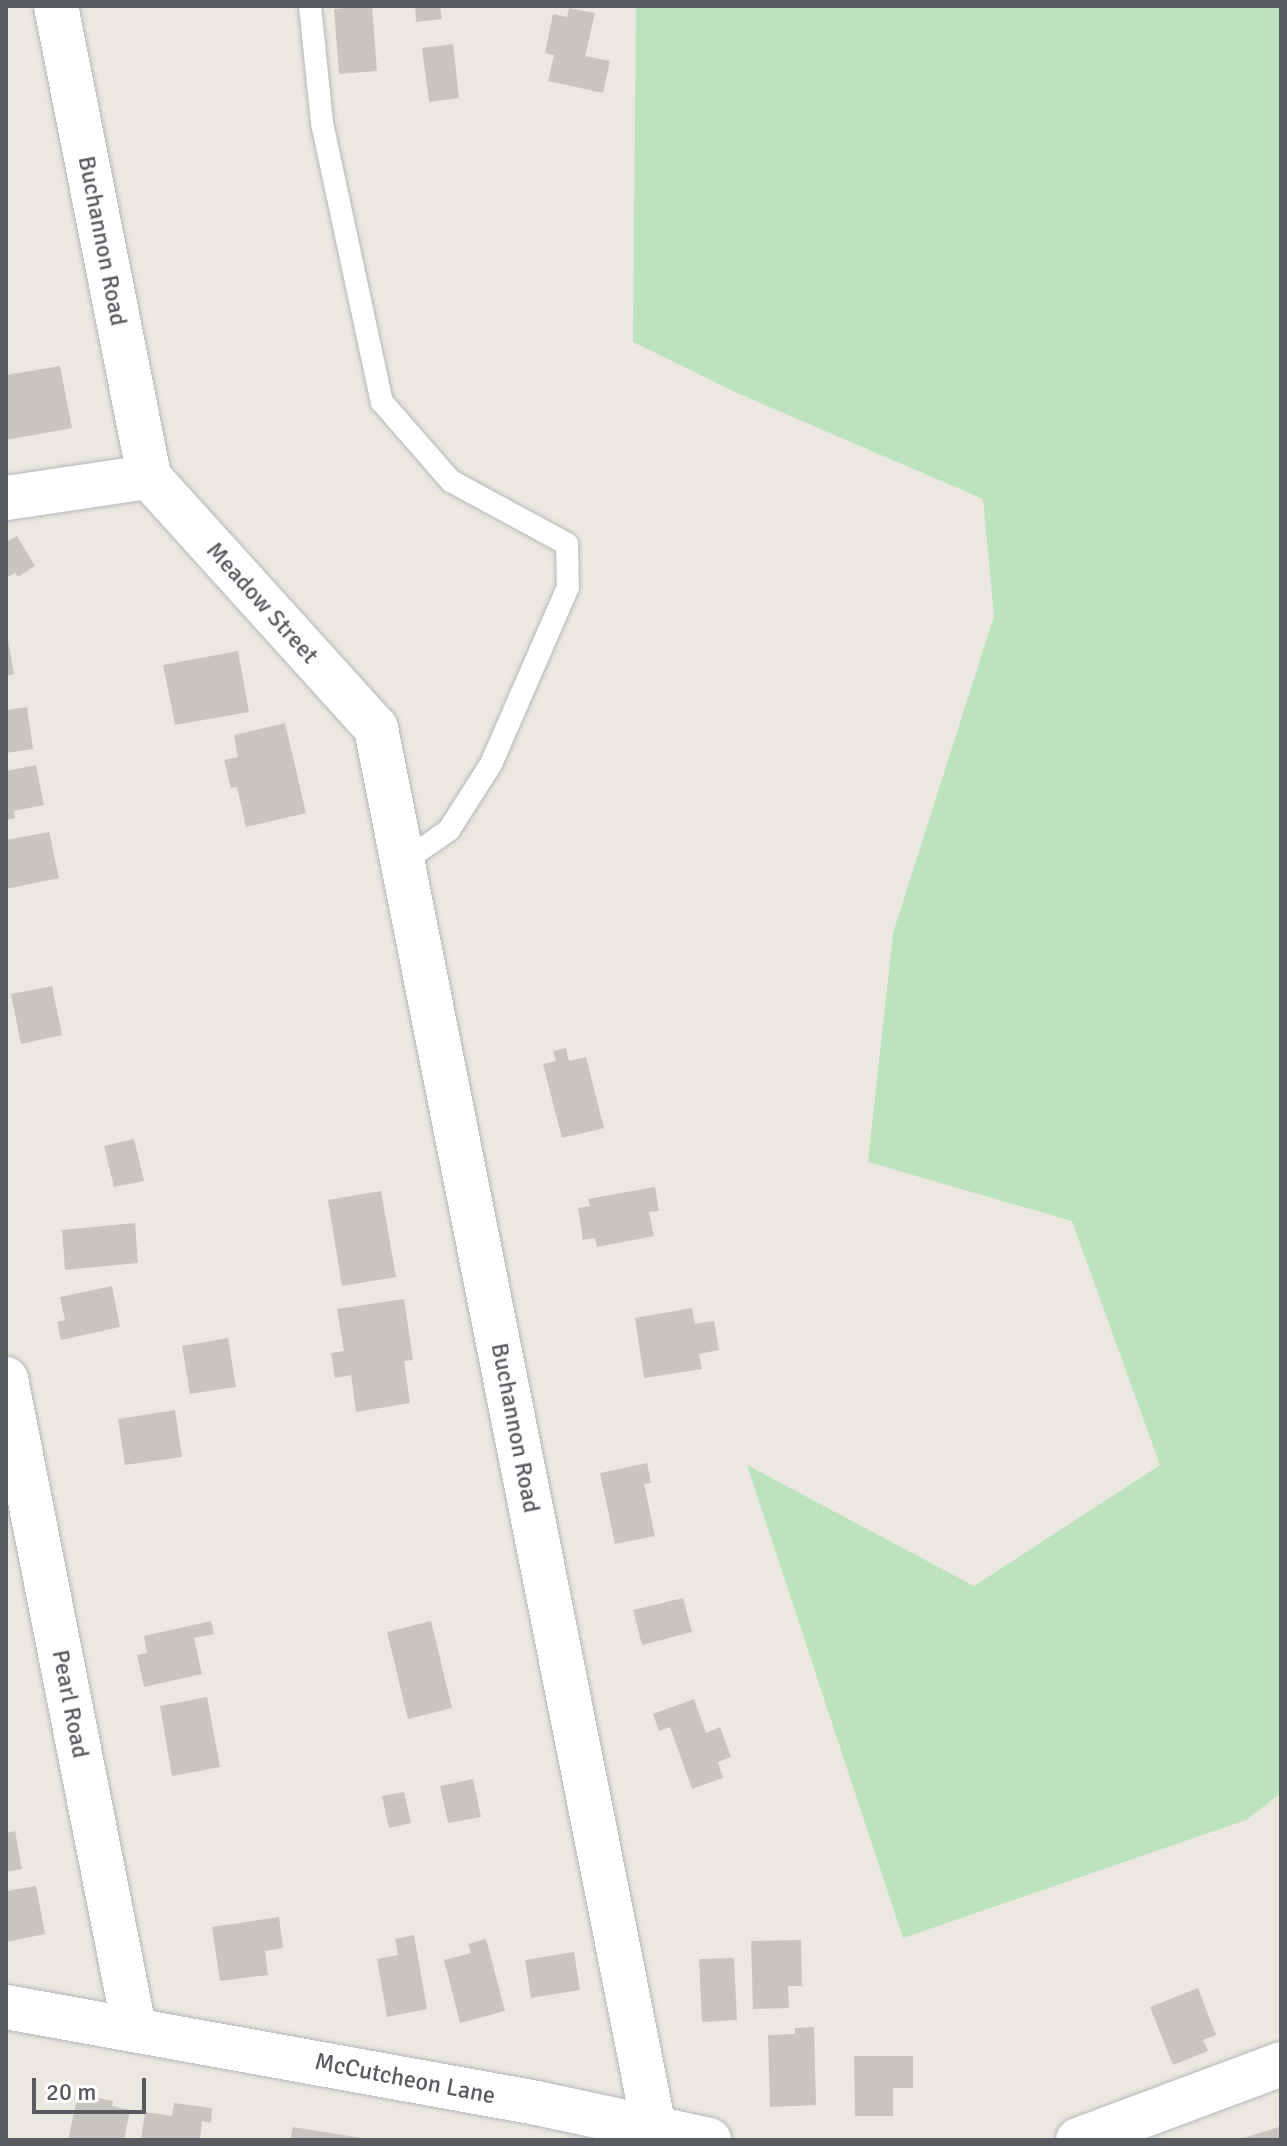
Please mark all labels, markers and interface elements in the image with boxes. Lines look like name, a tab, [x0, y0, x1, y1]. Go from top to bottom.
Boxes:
street label: Buchannon Road	[71, 154, 133, 328]
street label: Meadow Street	[200, 536, 324, 670]
street label: Buchannon Road	[484, 1341, 546, 1515]
street label: Pearl Road	[45, 1647, 95, 1761]
street label: McCutcheon Lane	[312, 2047, 498, 2111]
scale bar	[36, 2062, 150, 2112]
text: 20 m	[46, 2077, 96, 2107]

